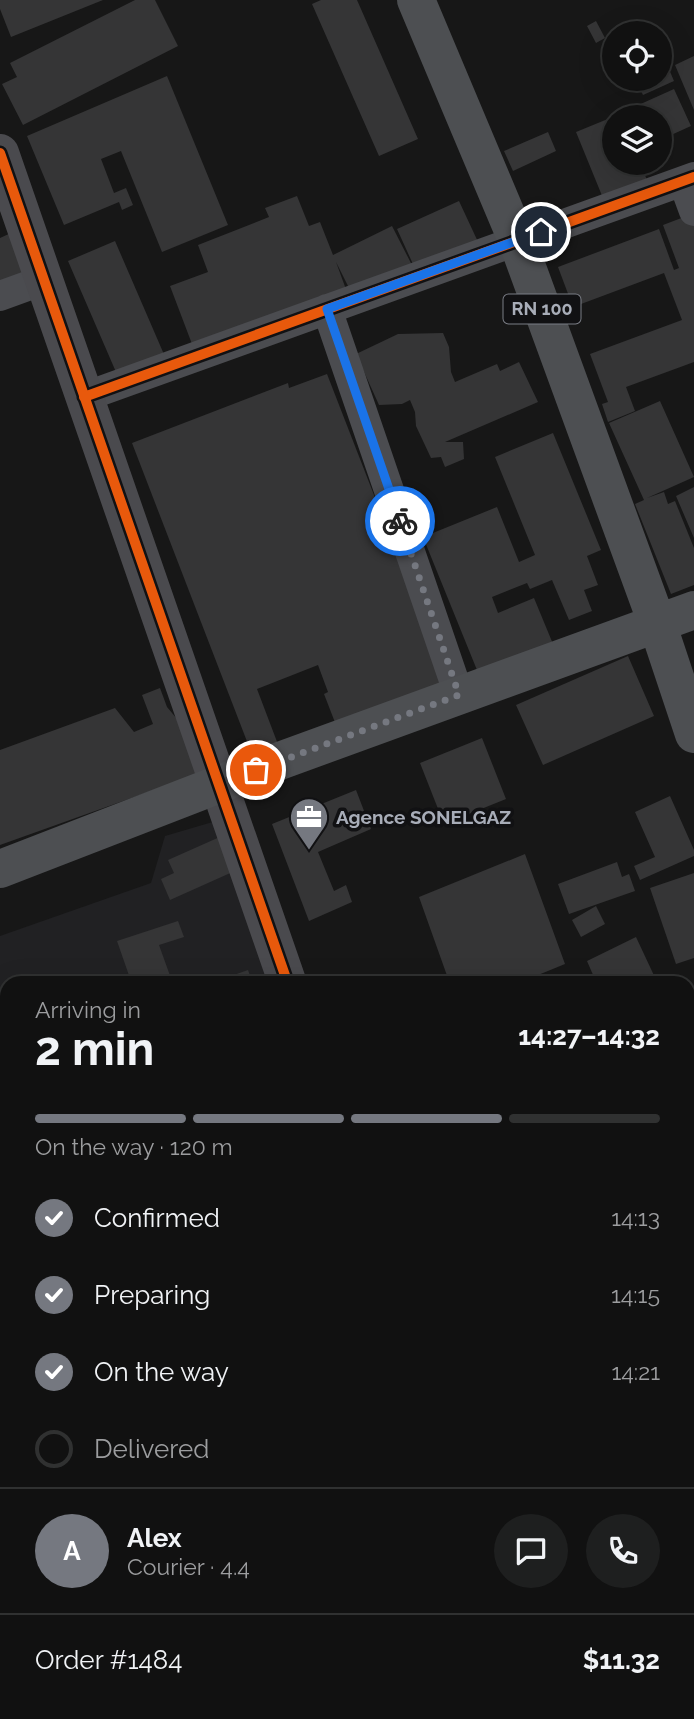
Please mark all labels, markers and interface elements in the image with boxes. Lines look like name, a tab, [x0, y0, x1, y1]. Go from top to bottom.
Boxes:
map controls	[602, 21, 672, 175]
button: locate	[602, 21, 672, 91]
button: layers	[602, 105, 672, 175]
pin	[511, 202, 571, 262]
icon: home	[522, 213, 560, 251]
road number: RN 100	[504, 295, 580, 324]
courier	[365, 486, 435, 556]
icon: bike	[381, 502, 419, 540]
pin	[226, 740, 286, 800]
icon: bag	[237, 751, 275, 789]
office icon: Agence SONELGAZ	[288, 796, 330, 851]
place label: Agence SONELGAZ	[336, 806, 511, 828]
text: Arriving in	[35, 996, 141, 1023]
text: 14:27–14:32	[518, 1021, 660, 1051]
text: 2 min	[35, 1022, 154, 1076]
text: On the way · 120 m	[35, 1133, 233, 1160]
icon: check	[35, 1199, 73, 1237]
text: Confirmed	[94, 1203, 220, 1233]
text: 14:13	[611, 1204, 660, 1231]
icon: check	[35, 1276, 73, 1314]
text: Preparing	[94, 1280, 210, 1310]
text: 14:15	[611, 1281, 660, 1308]
icon: check	[35, 1353, 73, 1391]
text: On the way	[94, 1357, 229, 1387]
text: 14:21	[611, 1358, 660, 1385]
text: Delivered	[94, 1434, 209, 1464]
button: chat	[494, 1514, 568, 1588]
button: phone	[586, 1514, 660, 1588]
text: Alex	[127, 1523, 182, 1553]
text: A	[63, 1536, 81, 1566]
text: Courier · 4.4	[127, 1553, 250, 1580]
text: Order #1484	[35, 1645, 182, 1675]
text: $11.32	[583, 1645, 660, 1675]

